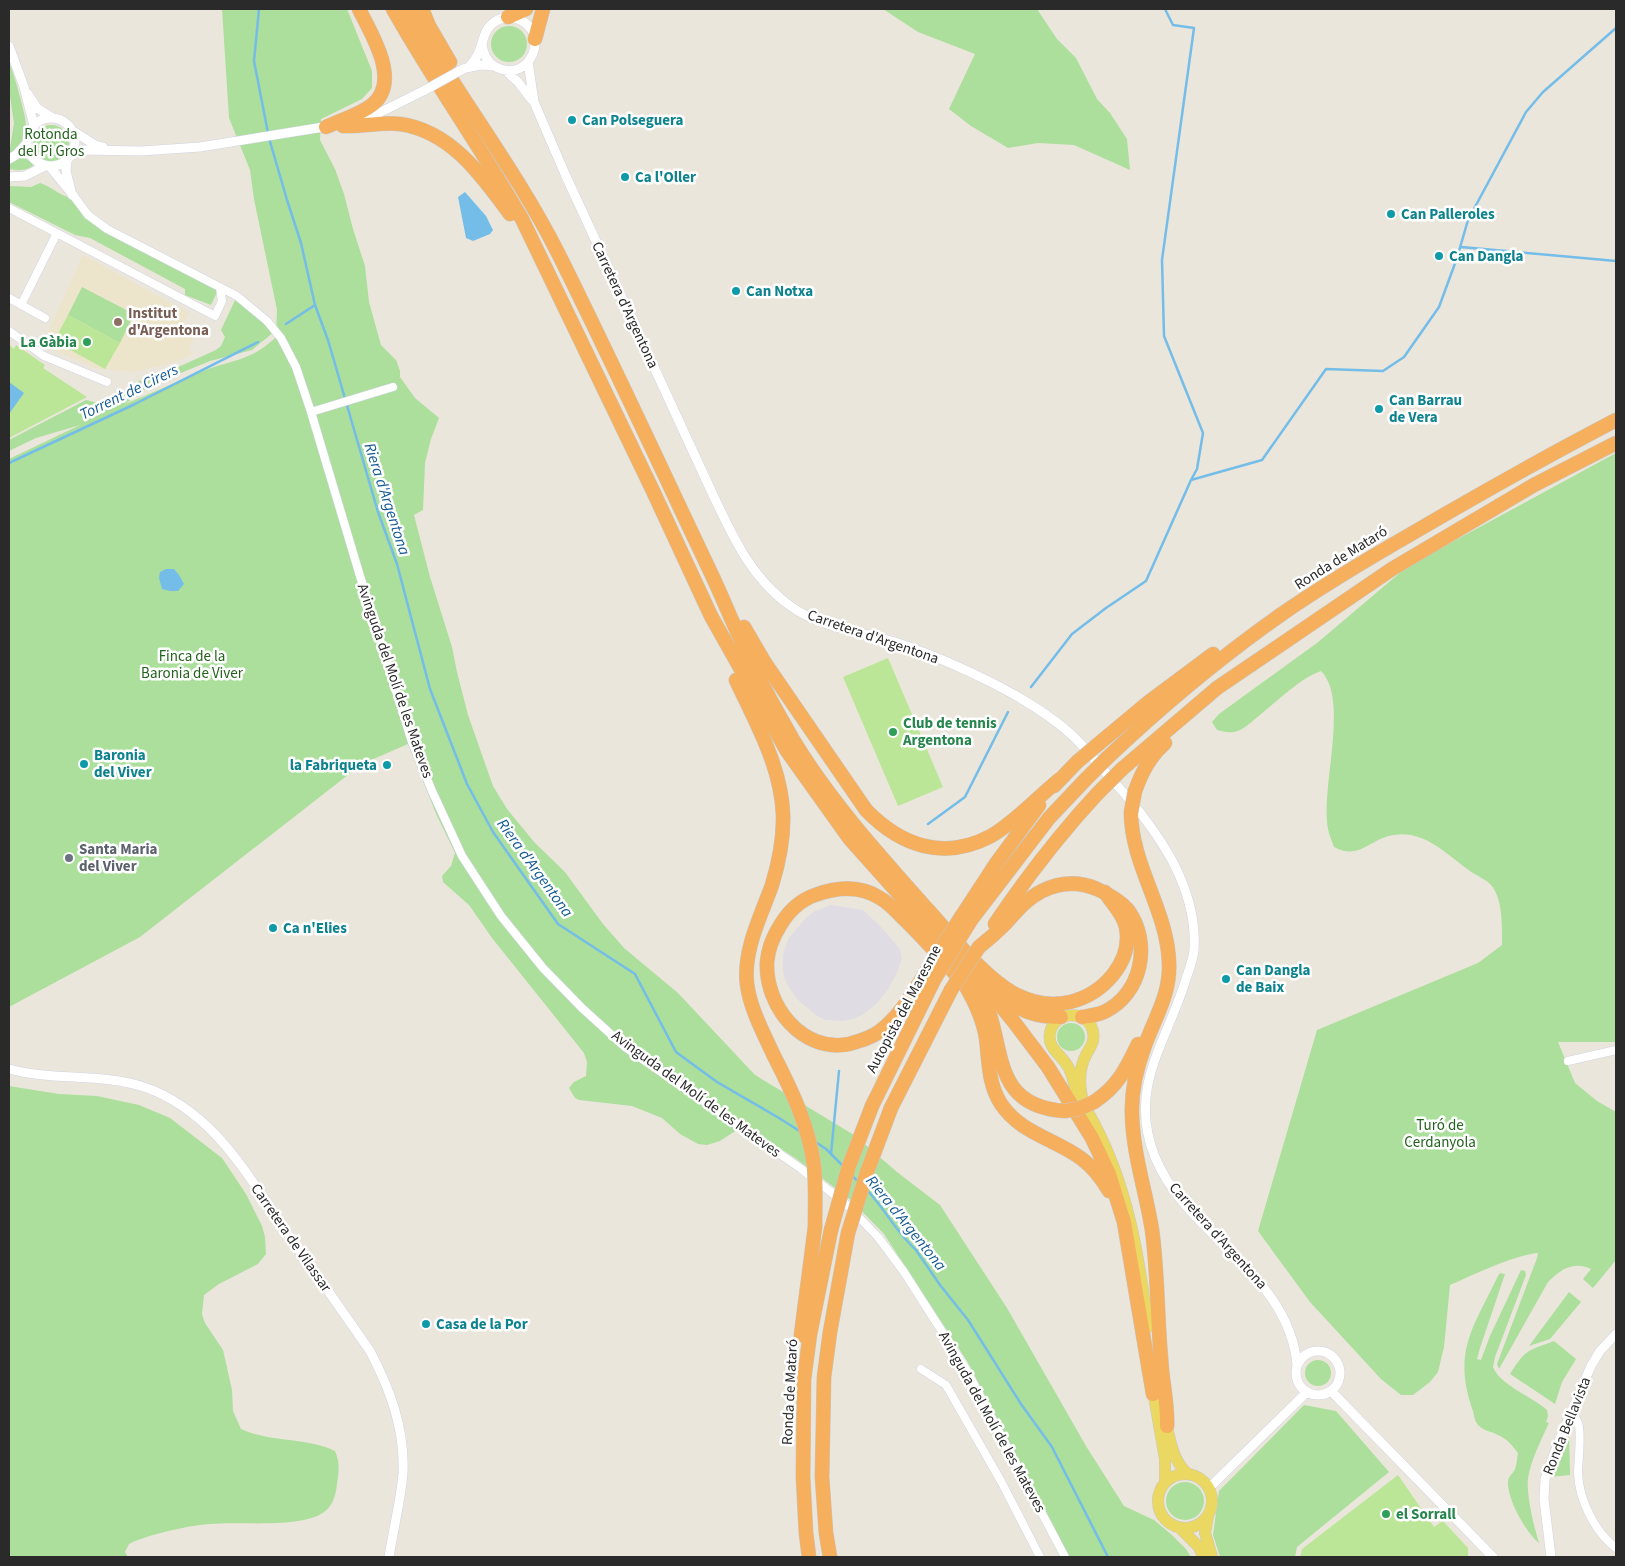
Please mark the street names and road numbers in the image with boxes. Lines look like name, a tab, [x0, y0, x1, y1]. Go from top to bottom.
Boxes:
street label: Carretera d'Argentona	[586, 238, 664, 372]
street label: Ronda de Mataró	[1290, 521, 1392, 595]
street label: Avinguda del Molí de les Mateves	[352, 581, 438, 781]
street label: Carretera d'Argentona	[805, 605, 941, 669]
street label: Autopista del Maresme	[861, 941, 947, 1077]
street label: Avinguda del Molí de les Mateves	[607, 1025, 785, 1163]
street label: Carretera d'Argentona	[1164, 1178, 1272, 1294]
street label: Carretera de Vilassar	[246, 1179, 337, 1297]
street label: Avinguda del Molí de les Mateves	[933, 1328, 1051, 1516]
street label: Ronda de Mataró	[777, 1338, 803, 1446]
street label: Ronda Bellavista	[1538, 1374, 1596, 1478]

